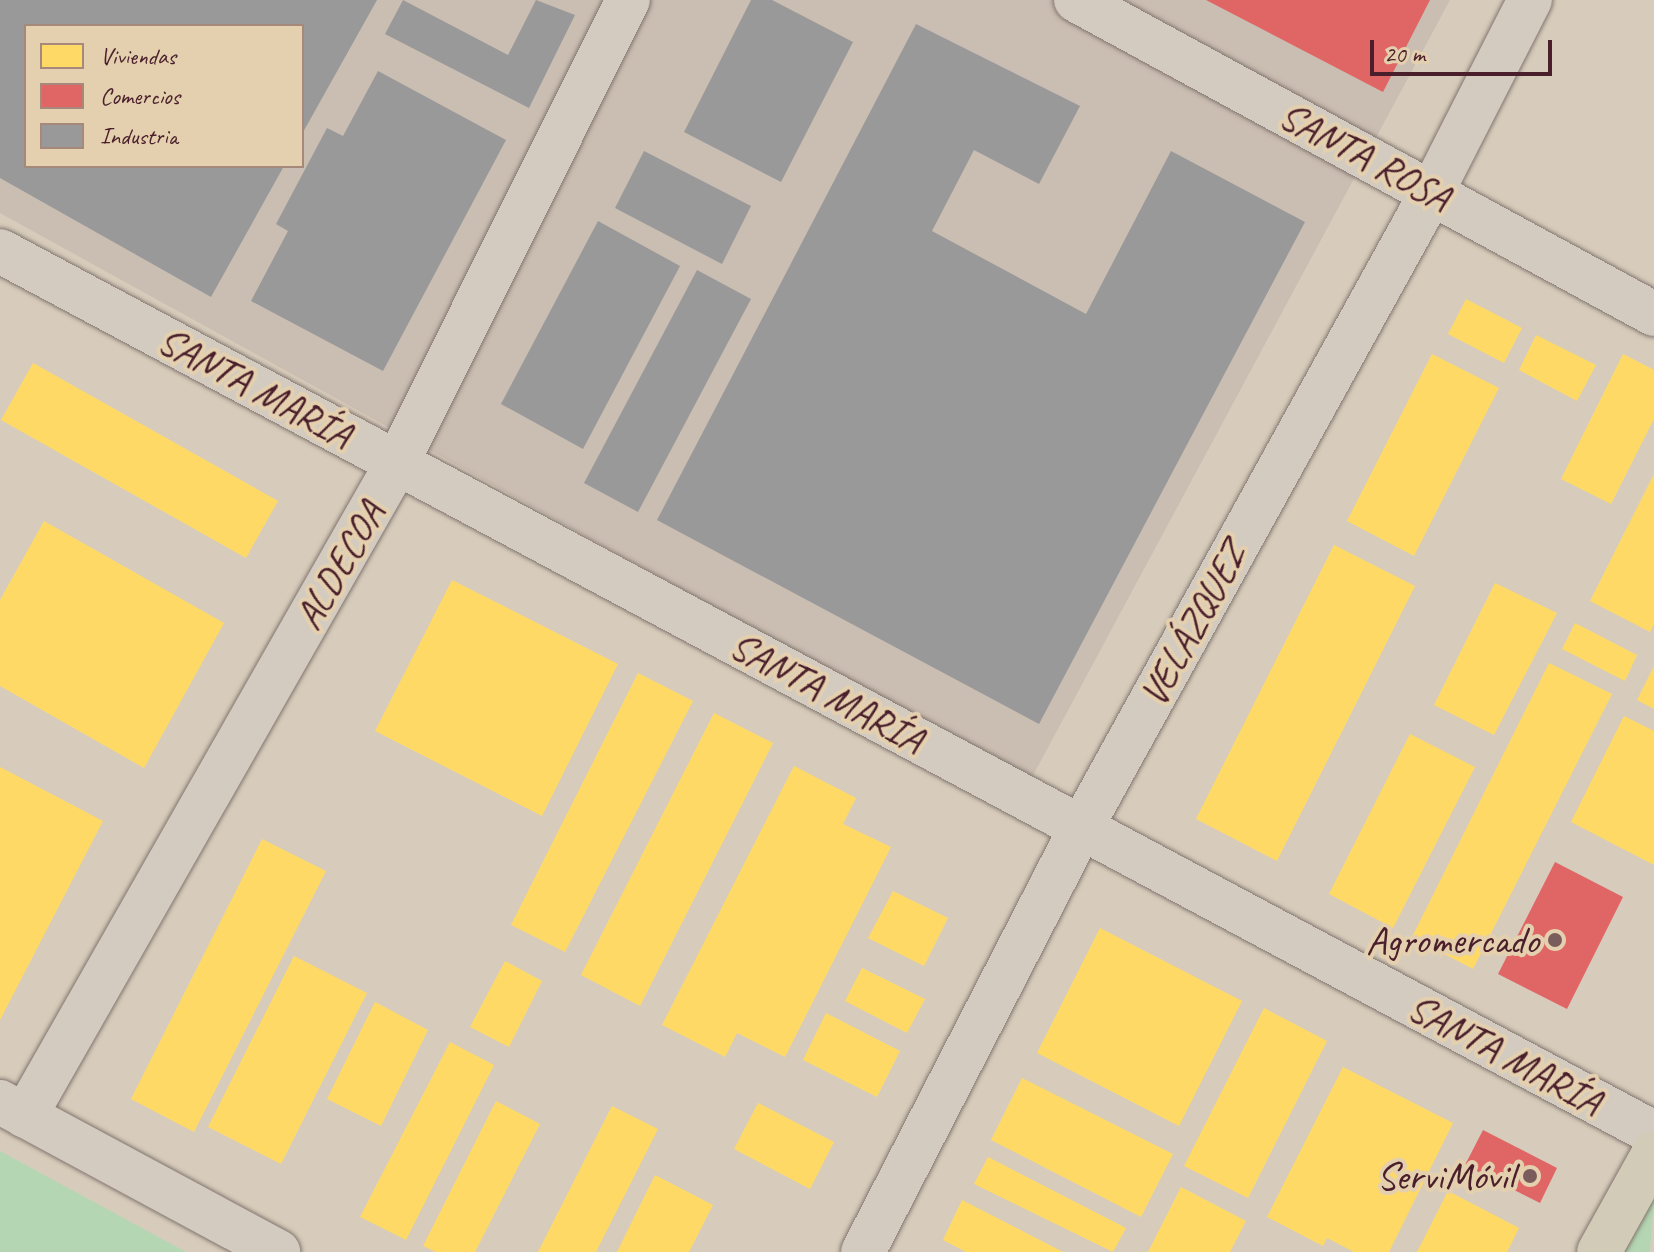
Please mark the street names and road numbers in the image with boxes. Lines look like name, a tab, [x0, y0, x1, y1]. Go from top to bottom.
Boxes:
street label: SANTA ROSA	[1271, 91, 1459, 221]
street label: SANTA MARÍA	[150, 316, 360, 458]
street label: ALDECOA	[283, 493, 395, 637]
street label: VELÁZQUEZ	[1128, 534, 1258, 714]
street label: SANTA MARÍA	[722, 621, 932, 763]
street label: SANTA MARÍA	[1400, 983, 1610, 1125]

